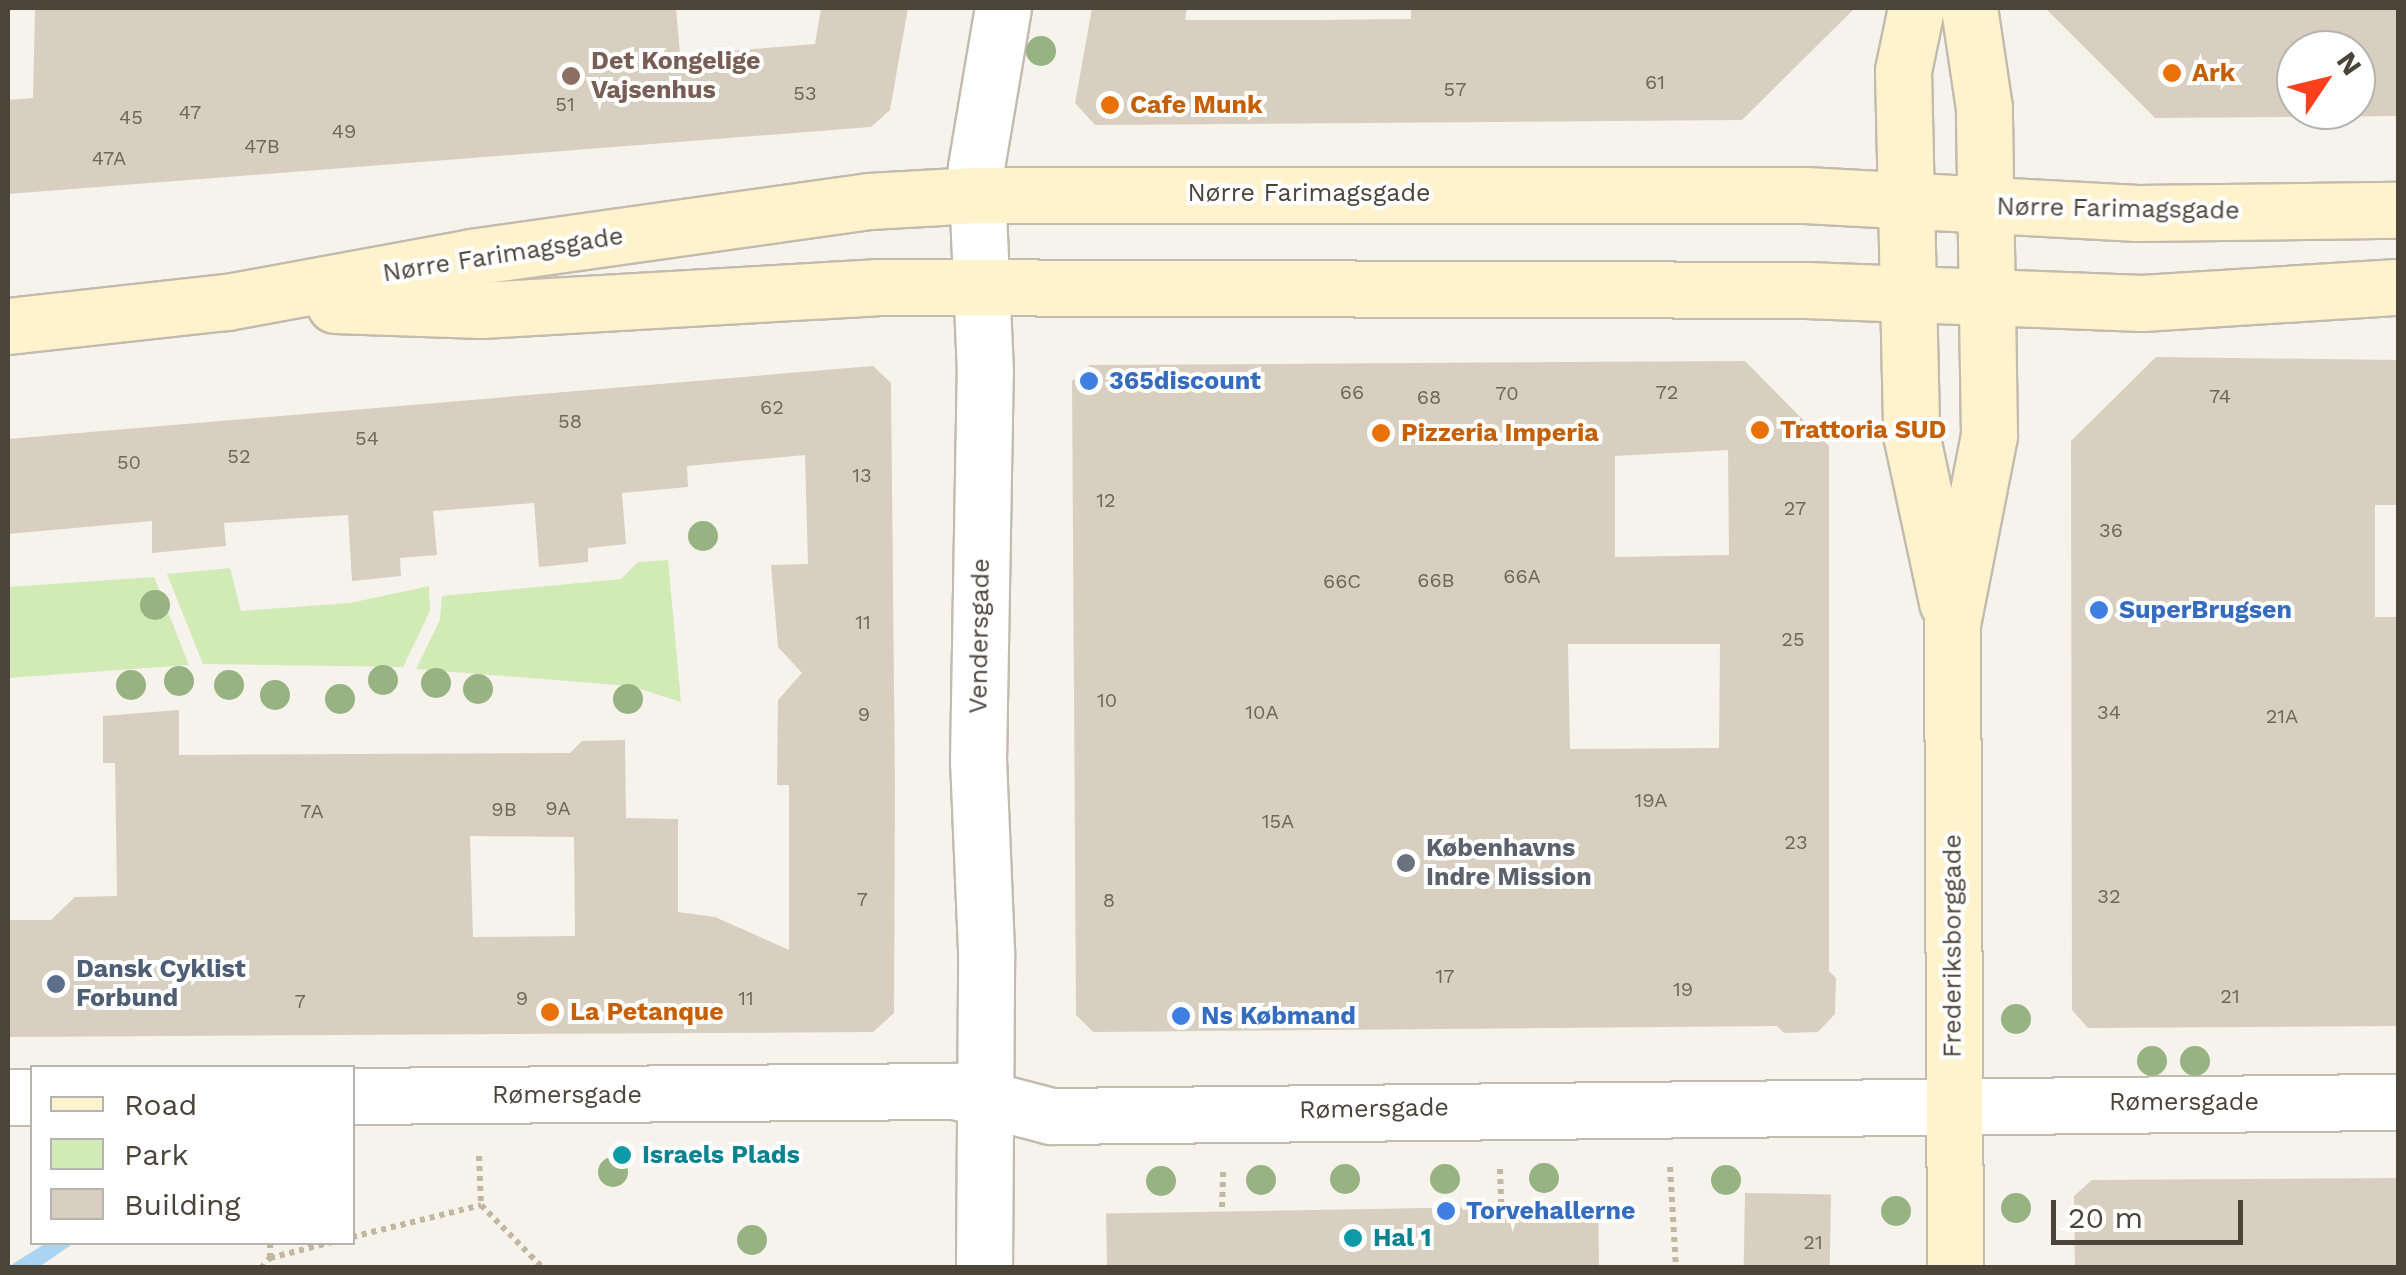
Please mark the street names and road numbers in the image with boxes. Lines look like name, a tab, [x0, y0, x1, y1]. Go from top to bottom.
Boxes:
street label: Nørre Farimagsgade	[1187, 178, 1431, 208]
street label: Nørre Farimagsgade	[1996, 192, 2240, 226]
street label: Nørre Farimagsgade	[381, 221, 625, 289]
street label: Vendersgade	[964, 558, 996, 714]
street label: Frederiksborggade	[1938, 834, 1968, 1058]
street label: Rømersgade	[492, 1080, 642, 1110]
street label: Rømersgade	[2109, 1087, 2259, 1117]
street label: Rømersgade	[1299, 1093, 1449, 1125]

